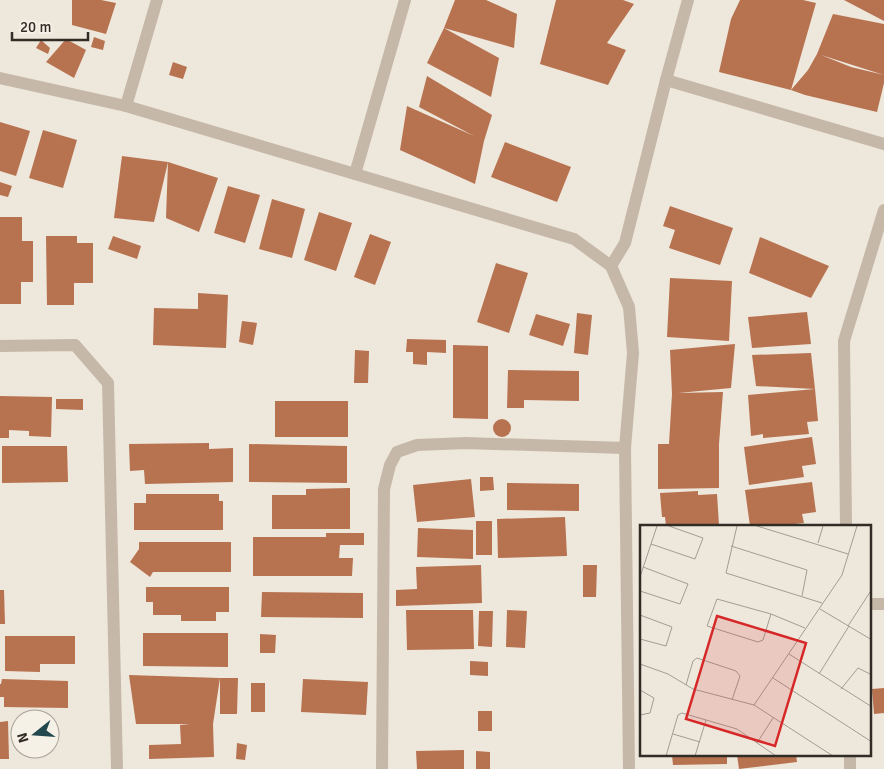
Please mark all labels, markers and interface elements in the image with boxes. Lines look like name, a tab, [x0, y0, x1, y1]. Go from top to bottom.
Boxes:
scale bar	[12, 10, 89, 42]
text: 20 m	[20, 18, 51, 36]
inset map	[640, 525, 872, 756]
north arrow	[10, 709, 60, 759]
text: N	[13, 731, 33, 745]

